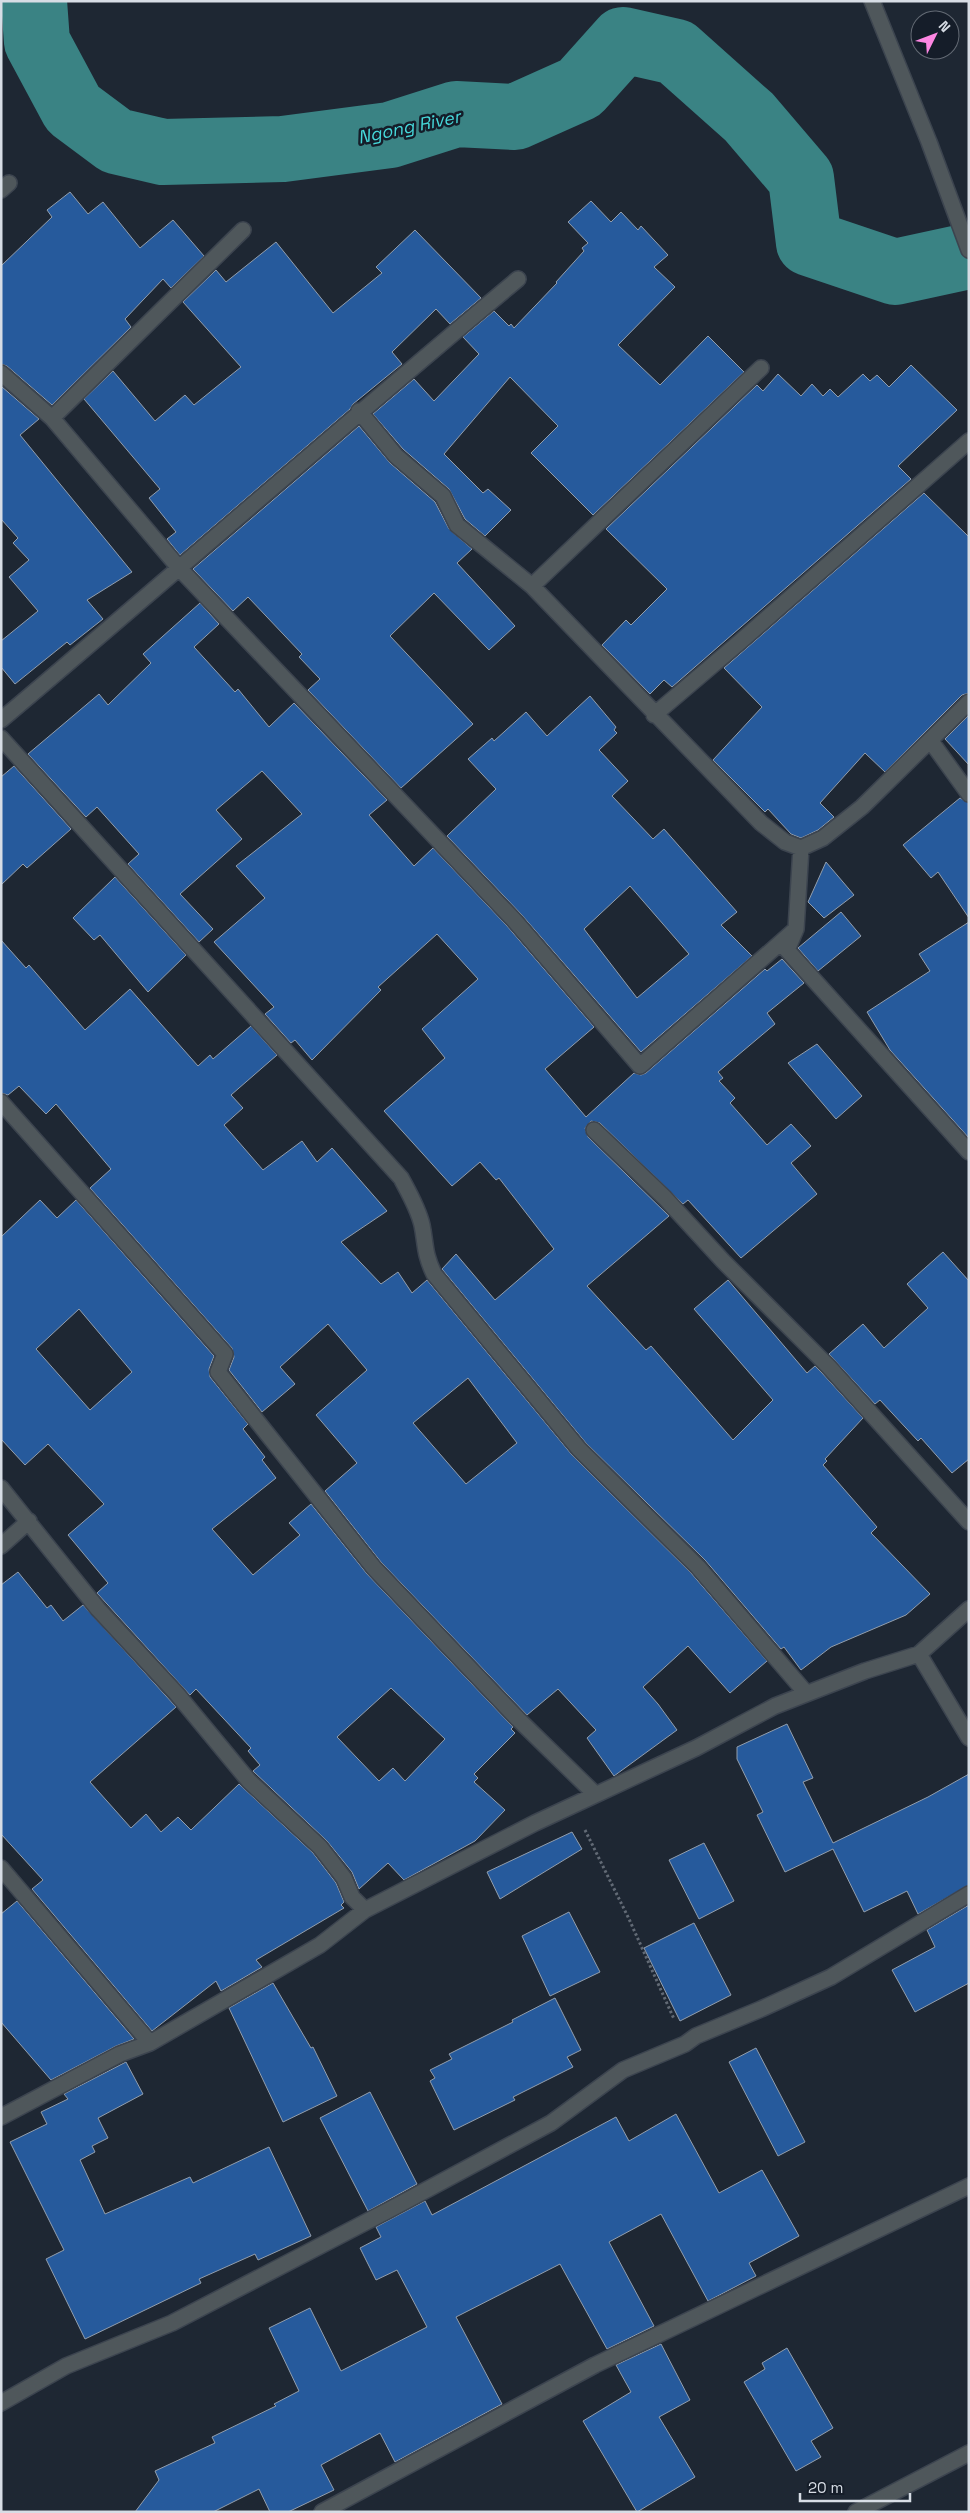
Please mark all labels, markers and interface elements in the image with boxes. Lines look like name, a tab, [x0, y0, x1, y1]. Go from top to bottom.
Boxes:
north arrow	[910, 10, 960, 60]
text: N	[935, 17, 954, 36]
water label: Ngong River	[355, 104, 465, 149]
scale bar	[800, 2470, 910, 2502]
text: 20 m	[808, 2478, 843, 2497]

